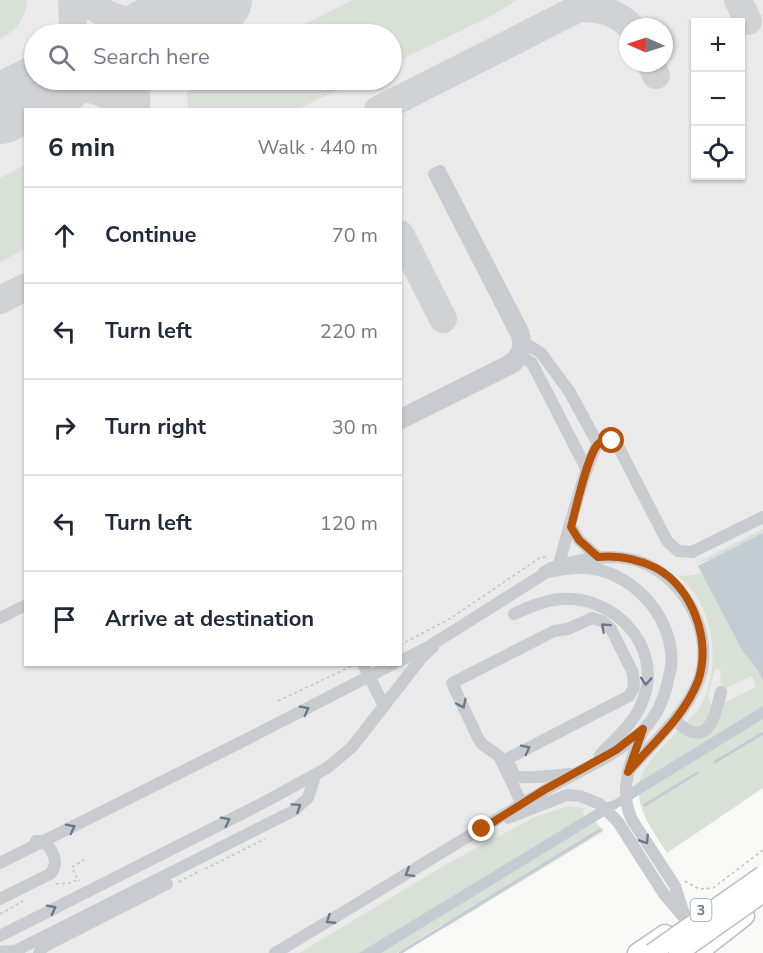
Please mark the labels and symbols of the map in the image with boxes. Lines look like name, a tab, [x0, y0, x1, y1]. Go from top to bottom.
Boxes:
north arrow	[619, 18, 673, 72]
route start	[598, 427, 624, 453]
one-way arrow	[601, 623, 612, 634]
one-way arrow	[640, 676, 653, 685]
one-way arrow	[455, 698, 467, 709]
one-way arrow	[298, 705, 309, 717]
one-way arrow	[520, 745, 530, 756]
one-way arrow	[290, 803, 301, 814]
route end	[468, 815, 494, 841]
one-way arrow	[220, 817, 231, 829]
one-way arrow	[65, 823, 76, 835]
one-way arrow	[638, 833, 649, 844]
one-way arrow	[405, 865, 415, 877]
road number: 3	[690, 899, 712, 921]
one-way arrow	[46, 905, 57, 917]
one-way arrow	[326, 913, 337, 924]

